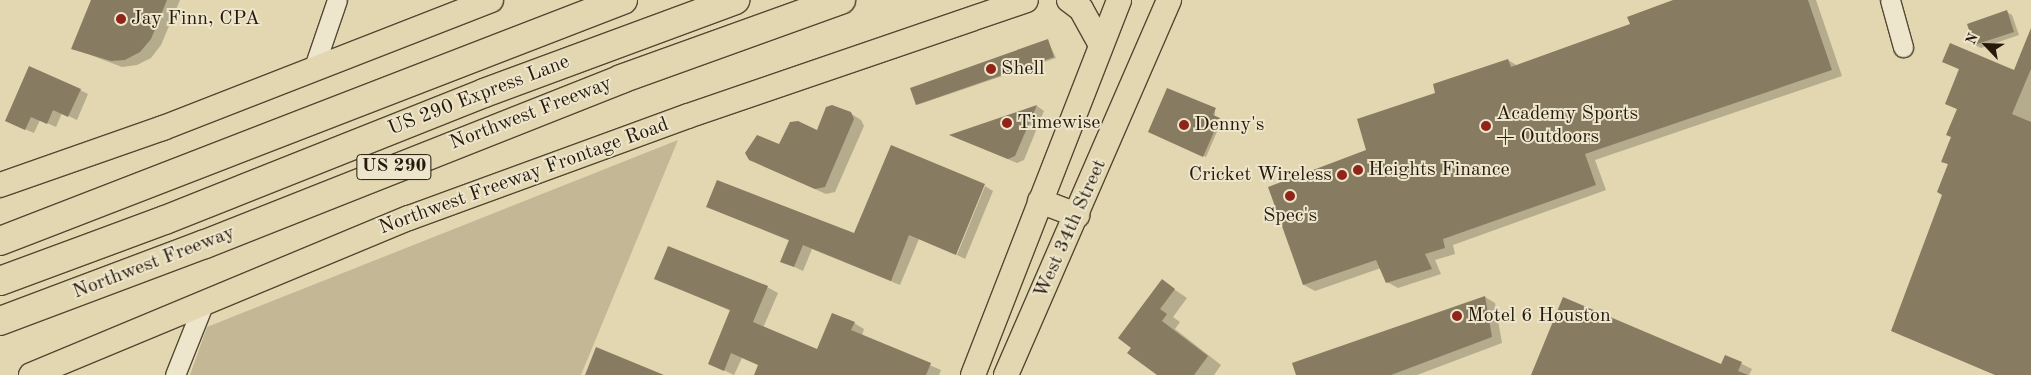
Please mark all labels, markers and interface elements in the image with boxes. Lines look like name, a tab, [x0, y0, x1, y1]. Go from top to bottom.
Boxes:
place label: Jay Finn, CPA	[131, 7, 260, 31]
marker: Jay Finn, CPA	[115, 13, 127, 25]
north arrow	[1961, 20, 2011, 70]
text: N	[1964, 31, 1981, 47]
street label: US 290 Express Lane	[385, 50, 573, 142]
place label: Shell	[1001, 57, 1044, 81]
marker: Shell	[985, 63, 997, 75]
street label: Northwest Freeway	[447, 72, 615, 156]
place label: Academy Sports + Outdoors	[1496, 102, 1638, 149]
place label: Timewise	[1017, 111, 1101, 135]
street label: Northwest Freeway Frontage Road	[376, 113, 672, 241]
place label: Denny's	[1194, 113, 1264, 137]
marker: Timewise	[1001, 117, 1013, 129]
marker: Denny's	[1178, 119, 1190, 131]
marker: Academy Sports + Outdoors	[1480, 120, 1492, 132]
road number: US 290	[355, 150, 433, 183]
street label: West 34th Street	[1030, 156, 1112, 302]
place label: Heights Finance	[1368, 158, 1510, 182]
place label: Cricket Wireless	[1189, 163, 1332, 187]
marker: Heights Finance	[1352, 164, 1364, 176]
marker: Cricket Wireless	[1336, 169, 1348, 181]
marker: Spec's	[1284, 190, 1296, 202]
place label: Spec's	[1263, 204, 1317, 228]
street label: Northwest Freeway	[70, 221, 238, 305]
place label: Motel 6 Houston	[1467, 304, 1611, 328]
marker: Motel 6 Houston	[1451, 310, 1463, 322]

